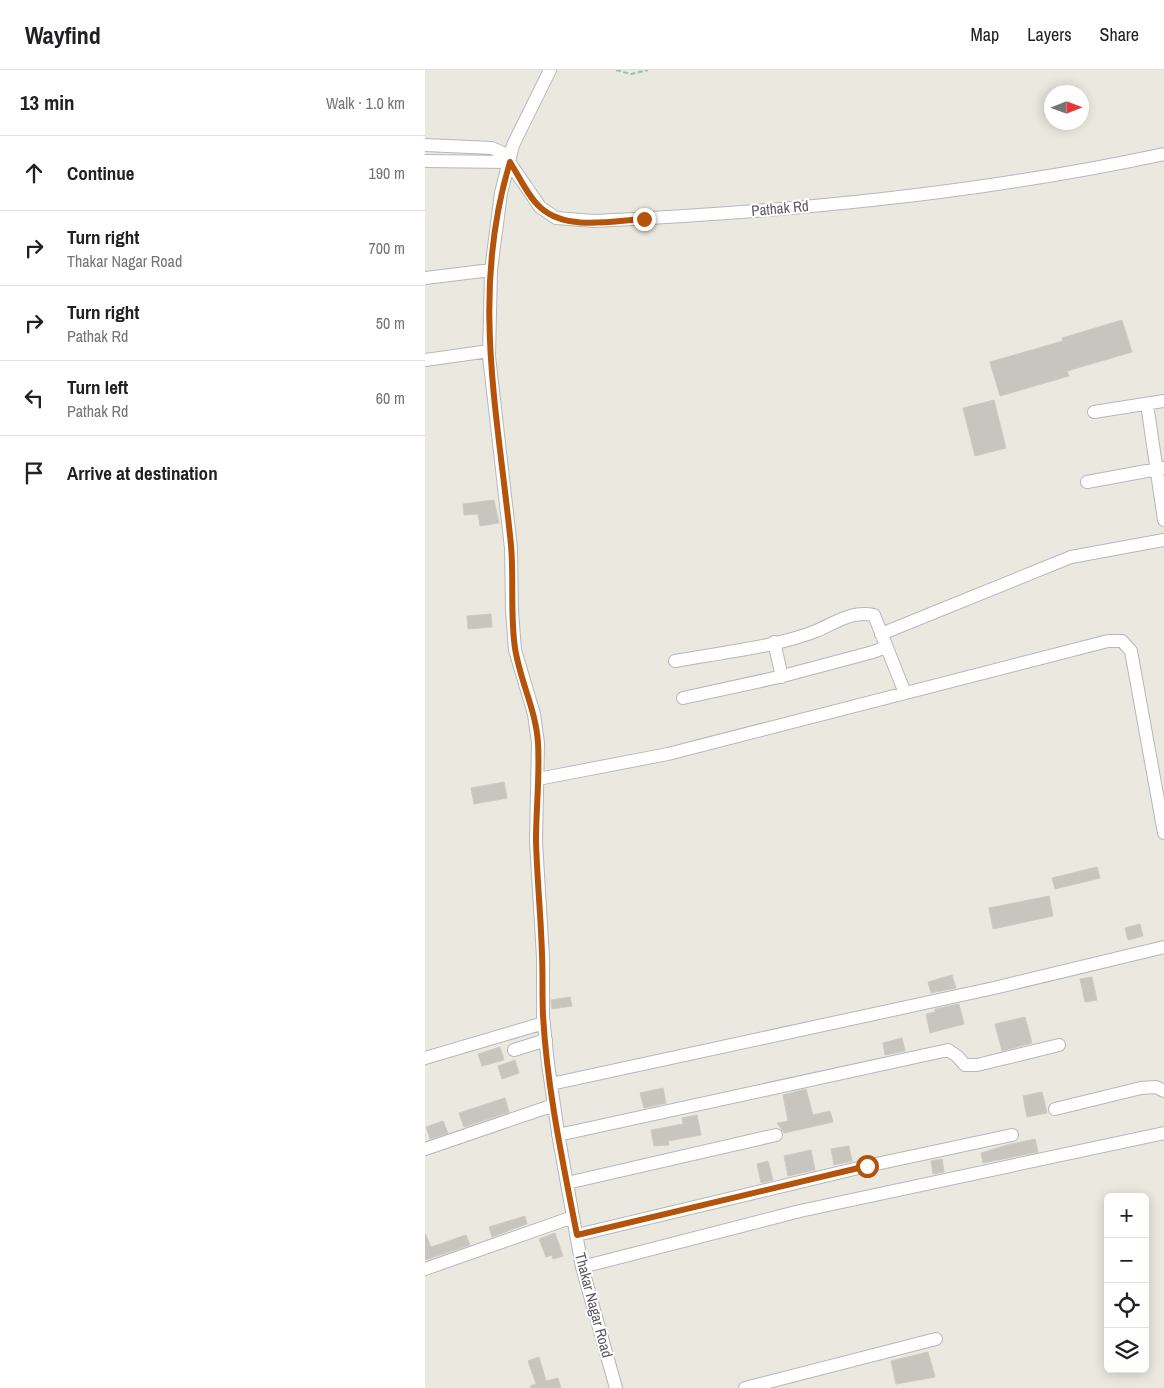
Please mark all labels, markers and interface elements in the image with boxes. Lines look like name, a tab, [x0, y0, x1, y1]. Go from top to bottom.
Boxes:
text: Wayfind	[25, 19, 101, 51]
text: Map	[971, 22, 999, 47]
text: Layers	[1027, 22, 1072, 47]
text: Share	[1100, 22, 1139, 47]
north arrow	[1044, 85, 1089, 130]
text: 13 min	[20, 88, 75, 117]
text: Walk · 1.0 km	[326, 92, 405, 114]
icon: ahead	[20, 159, 48, 187]
text: Continue	[67, 160, 135, 186]
text: 190 m	[369, 162, 405, 184]
street label: Pathak Rd	[750, 195, 810, 221]
route end	[633, 208, 656, 231]
text: Turn right	[67, 224, 139, 250]
icon: right	[20, 234, 48, 262]
text: 700 m	[369, 237, 405, 259]
text: Thakar Nagar Road	[67, 250, 182, 272]
text: Turn right	[67, 299, 139, 325]
icon: right	[20, 309, 48, 337]
text: 50 m	[376, 312, 405, 334]
text: Pathak Rd	[67, 325, 128, 347]
text: Turn left	[67, 374, 128, 400]
icon: left	[20, 384, 48, 412]
text: 60 m	[376, 387, 405, 409]
text: Pathak Rd	[67, 400, 128, 422]
icon: arrive	[20, 459, 48, 487]
text: Arrive at destination	[67, 460, 218, 486]
route start	[856, 1155, 879, 1178]
map controls	[1104, 1193, 1149, 1373]
button: +	[1104, 1193, 1149, 1238]
button: −	[1104, 1238, 1149, 1283]
street label: Thakar Nagar Road	[570, 1250, 618, 1360]
button: locate	[1104, 1283, 1149, 1328]
button: layers	[1104, 1328, 1149, 1373]

